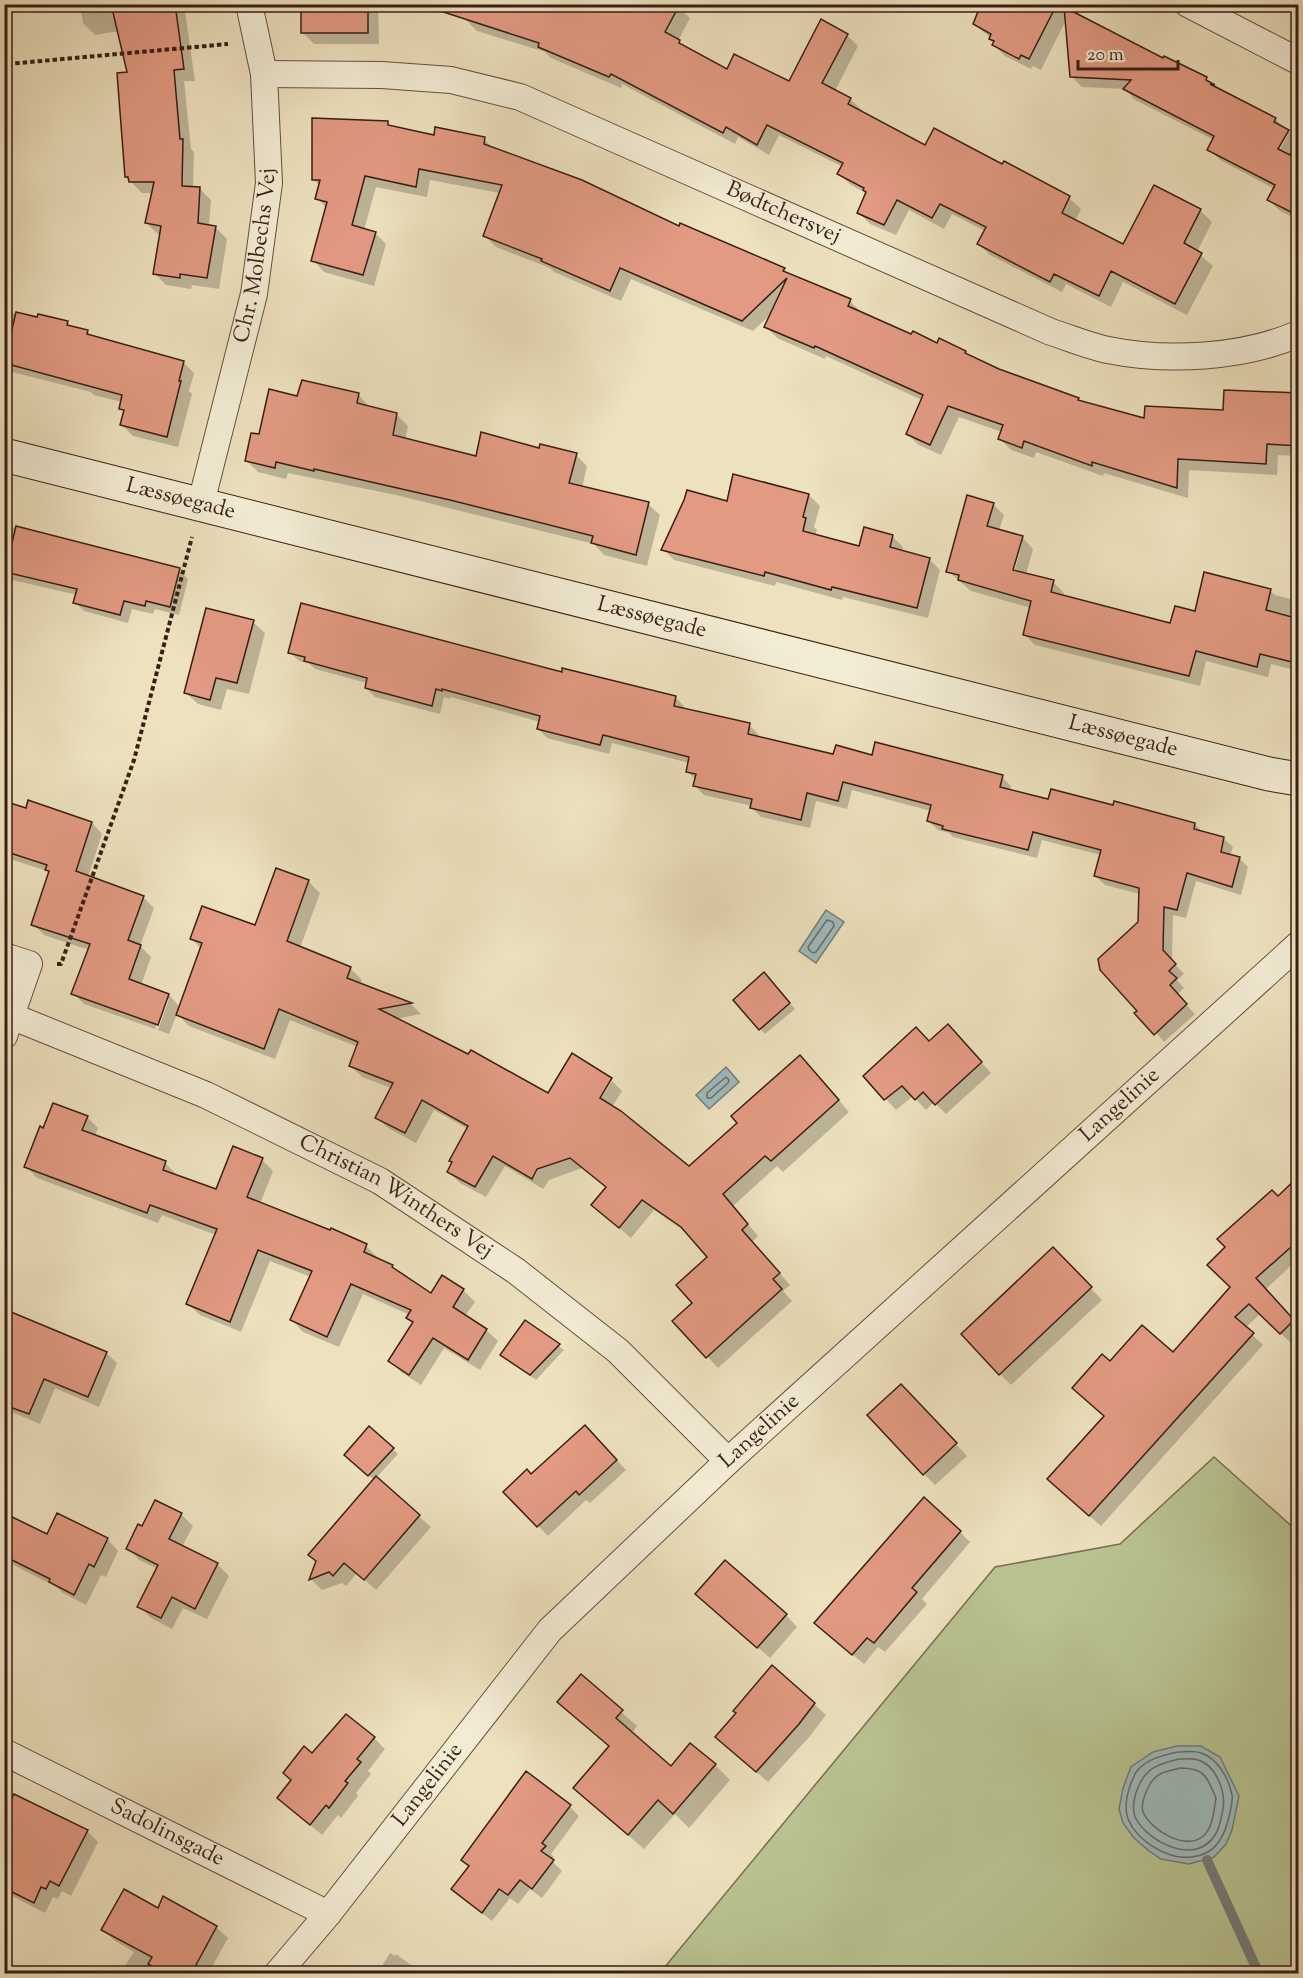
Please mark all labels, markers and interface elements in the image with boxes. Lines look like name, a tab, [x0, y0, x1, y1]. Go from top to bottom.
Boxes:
scale bar	[1078, 33, 1178, 71]
text: 20 m	[1087, 43, 1124, 69]
street label: Chr. Molbechs Vej	[226, 167, 285, 347]
street label: Bødtchersvej	[721, 174, 846, 253]
street label: Læssøegade	[122, 470, 239, 529]
street label: Læssøegade	[594, 589, 710, 648]
street label: Læssøegade	[1065, 708, 1181, 766]
street label: Langelinie	[1073, 1061, 1168, 1151]
street label: Christian Winthers Vej	[293, 1127, 499, 1267]
street label: Langelinie	[713, 1387, 808, 1477]
street label: Langelinie	[385, 1737, 472, 1834]
street label: Sadolinsgade	[104, 1791, 230, 1875]

